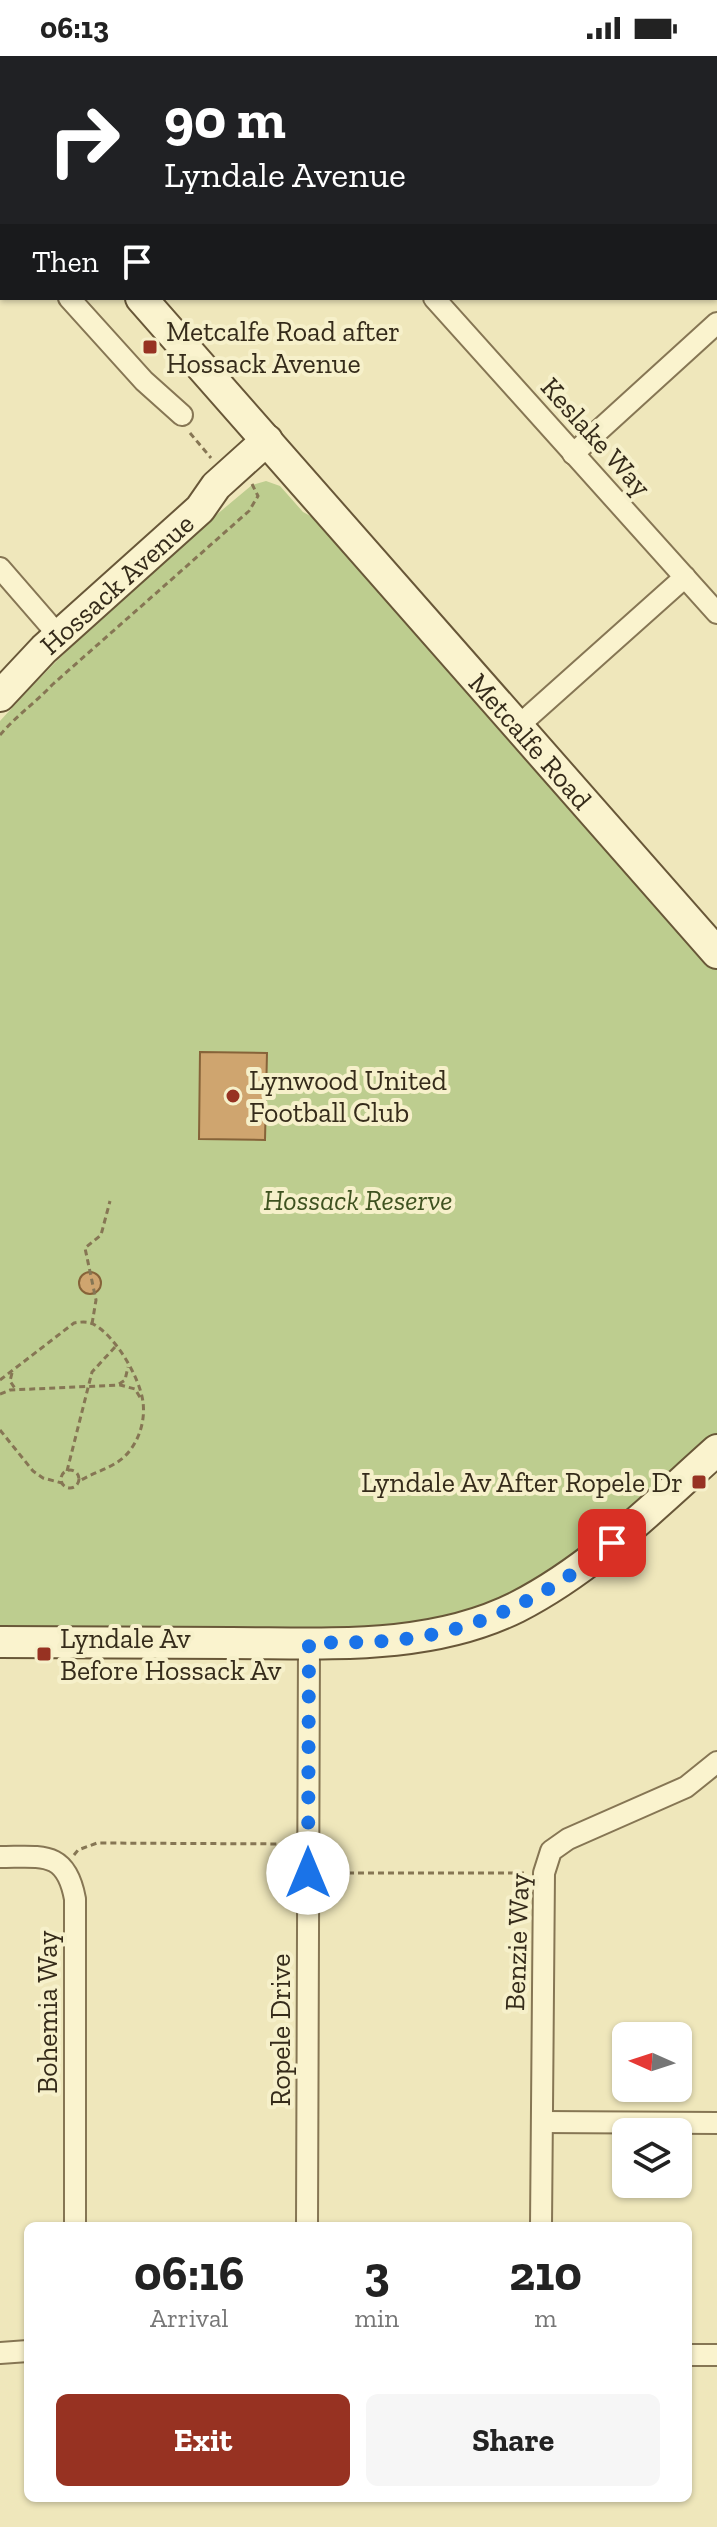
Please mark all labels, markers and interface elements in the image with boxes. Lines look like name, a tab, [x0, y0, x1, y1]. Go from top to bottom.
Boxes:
text: 06:13	[40, 10, 109, 46]
text: 90 m	[164, 85, 286, 152]
icon: right	[32, 88, 136, 192]
text: Lyndale Avenue	[164, 153, 406, 196]
icon: arrive	[115, 240, 159, 284]
text: Then	[32, 244, 99, 280]
place label: Metcalfe Road after Hossack Avenue	[166, 315, 400, 380]
marker: Metcalfe Road after Hossack Avenue	[141, 338, 159, 356]
street label: Keslake Way	[534, 371, 658, 504]
street label: Hossack Avenue	[33, 506, 200, 661]
street label: Metcalfe Road	[462, 666, 599, 816]
place label: Lynwood United Football Club	[249, 1064, 447, 1129]
marker: Lynwood United Football Club	[224, 1087, 242, 1105]
park label: Hossack Reserve	[263, 1184, 453, 1217]
place label: Lyndale Av After Ropele Dr	[361, 1466, 683, 1499]
marker: Lyndale Av After Ropele Dr	[690, 1473, 708, 1491]
pin	[578, 1509, 646, 1577]
icon: arrive	[590, 1521, 634, 1565]
place label: Lyndale Av Before Hossack Av	[60, 1622, 281, 1687]
marker: Lyndale Av Before Hossack Av	[35, 1645, 53, 1663]
position arrow	[266, 1831, 350, 1915]
street label: Benzie Way	[498, 1872, 536, 2011]
street label: Bohemia Way	[31, 1930, 64, 2094]
street label: Ropele Drive	[264, 1954, 297, 2106]
north arrow	[612, 2022, 692, 2102]
map controls	[612, 2022, 692, 2198]
button: layers	[612, 2118, 692, 2198]
text: 06:16	[134, 2245, 244, 2302]
text: 3	[364, 2245, 390, 2302]
text: 210	[509, 2245, 582, 2302]
text: Arrival	[150, 2302, 228, 2334]
text: min	[354, 2302, 399, 2334]
text: m	[534, 2302, 557, 2334]
button: Exit	[56, 2394, 350, 2486]
button: Share	[366, 2394, 660, 2486]

